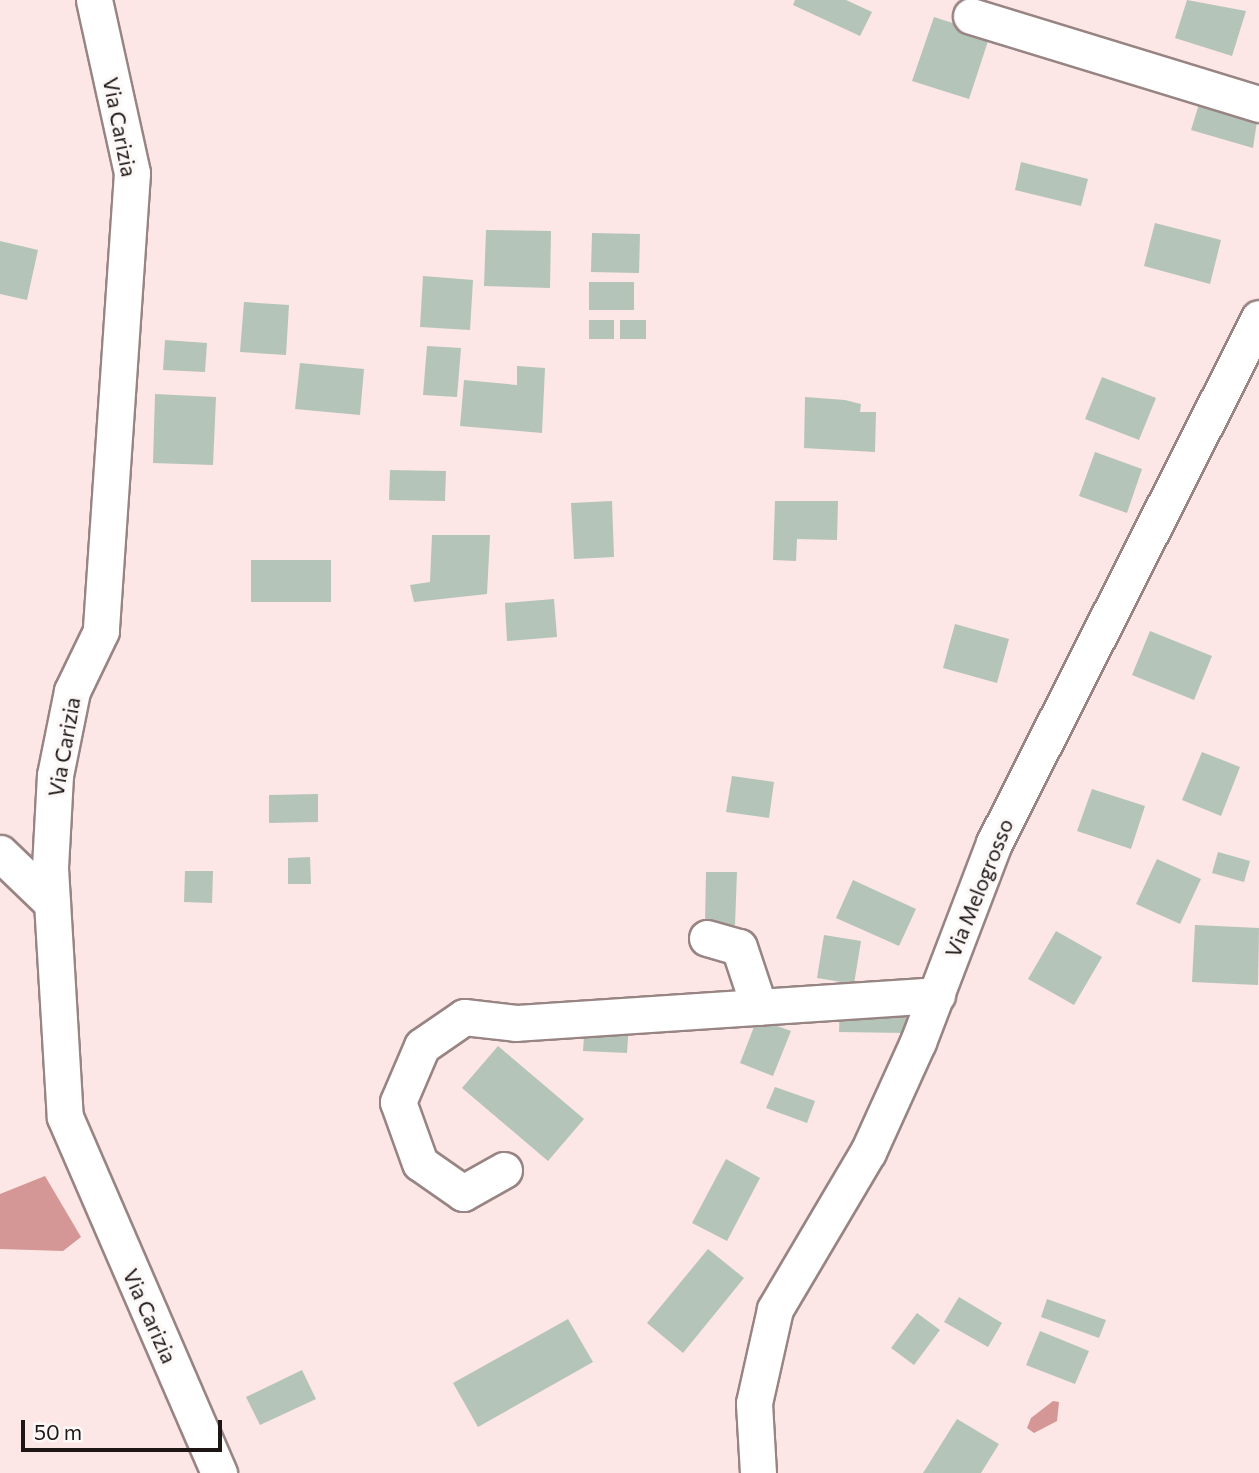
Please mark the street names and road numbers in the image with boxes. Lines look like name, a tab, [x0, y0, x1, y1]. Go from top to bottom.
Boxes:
street label: Via Carizia	[98, 75, 142, 179]
street label: Via Carizia	[43, 695, 85, 799]
street label: Via Melogrosso	[940, 815, 1018, 961]
street label: Via Carizia	[118, 1265, 182, 1367]

